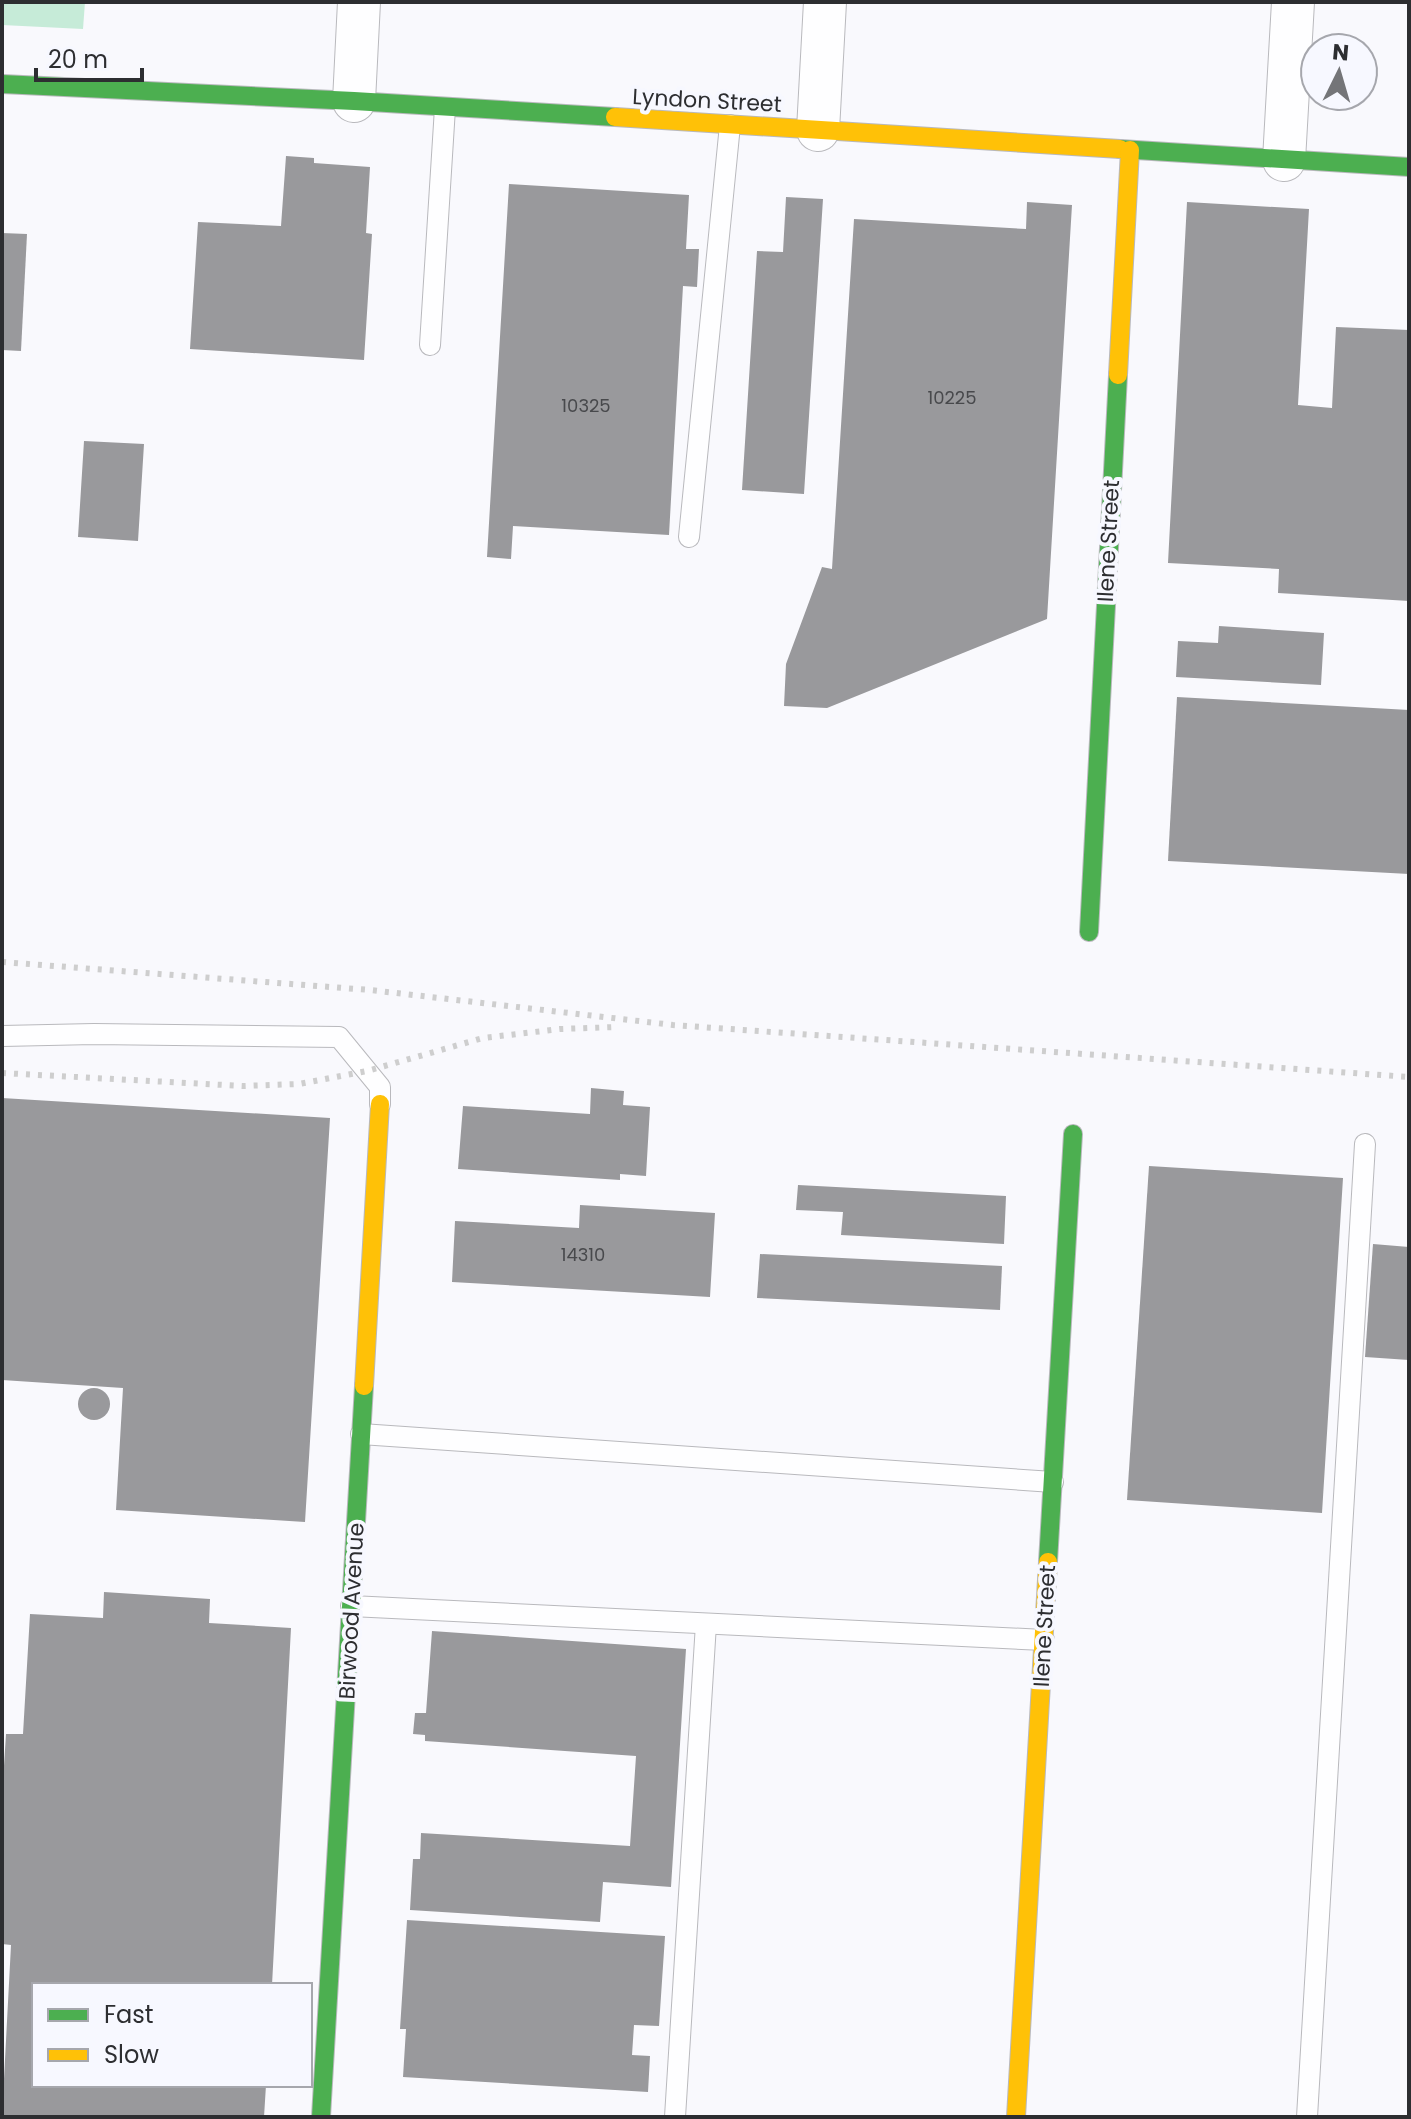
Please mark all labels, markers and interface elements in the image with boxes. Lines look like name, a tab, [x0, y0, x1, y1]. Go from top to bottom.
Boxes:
scale bar	[36, 32, 142, 82]
north arrow	[1299, 32, 1379, 112]
text: N	[1331, 36, 1350, 69]
text: 20 m	[48, 43, 108, 76]
street label: Lyndon Street	[632, 81, 782, 120]
house number: 10225	[927, 385, 977, 410]
house number: 10325	[561, 393, 611, 418]
street label: Ilene Street	[1090, 479, 1127, 603]
house number: 14310	[561, 1242, 605, 1267]
street label: Birwood Avenue	[331, 1522, 372, 1700]
street label: Ilene Street	[1026, 1564, 1063, 1688]
legend	[32, 1983, 312, 2087]
text: Fast	[104, 1998, 154, 2031]
text: Slow	[104, 2038, 159, 2071]

